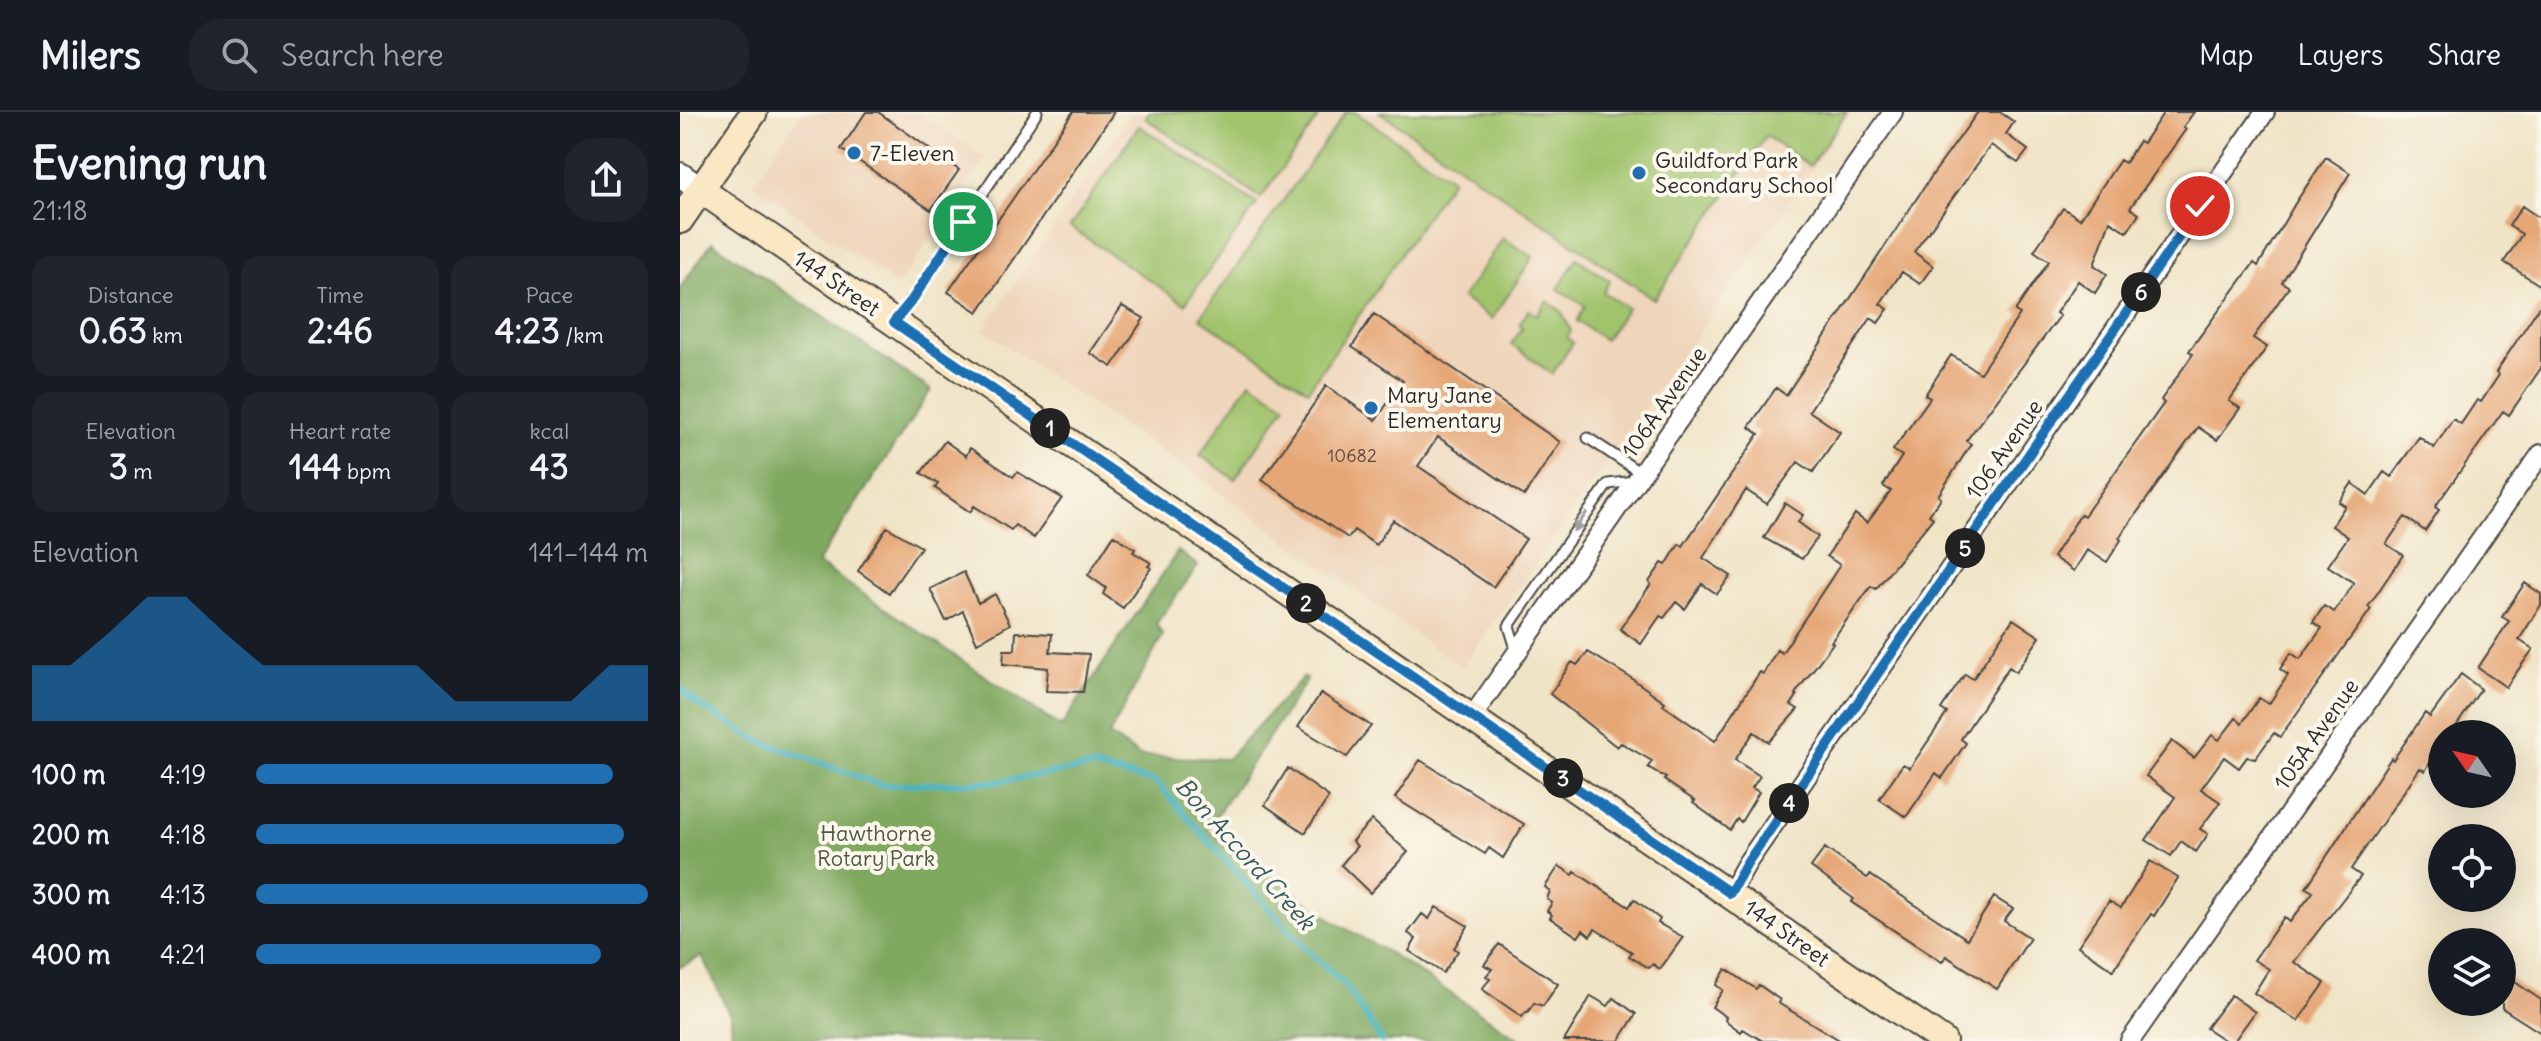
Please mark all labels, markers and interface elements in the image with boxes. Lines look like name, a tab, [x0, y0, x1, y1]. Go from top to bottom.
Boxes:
search box	[189, 19, 749, 91]
text: Milers	[40, 32, 141, 79]
icon: search	[217, 33, 261, 77]
text: Search here	[281, 36, 444, 74]
text: Map	[2199, 37, 2254, 73]
text: Layers	[2298, 37, 2384, 73]
text: Share	[2428, 37, 2501, 73]
text: Evening run	[32, 136, 267, 191]
button: share	[564, 138, 648, 222]
place label: 7-Eleven	[870, 139, 954, 167]
marker: 7-Eleven	[845, 144, 863, 162]
place label: Guildford Park Secondary School	[1655, 146, 1833, 199]
marker: Guildford Park Secondary School	[1630, 164, 1648, 182]
pin	[2166, 172, 2234, 240]
icon: check	[2178, 184, 2222, 228]
pin	[929, 188, 997, 256]
text: 21:18	[32, 194, 88, 227]
icon: arrive	[941, 200, 985, 244]
street label: 144 Street	[788, 244, 886, 322]
pin: 6	[2121, 272, 2161, 312]
text: 6	[2135, 278, 2147, 306]
text: Distance	[88, 281, 174, 309]
text: Time	[316, 281, 364, 309]
text: Pace	[525, 281, 573, 309]
text: 0.63	[79, 309, 147, 352]
text: 2:46	[307, 309, 373, 352]
text: 4:23	[495, 309, 560, 352]
text: km	[147, 321, 183, 349]
text: /km	[560, 321, 604, 349]
street label: 106A Avenue	[1616, 341, 1712, 463]
place label: Mary Jane Elementary	[1387, 381, 1502, 434]
street label: 106 Avenue	[1960, 394, 2048, 504]
marker: Mary Jane Elementary	[1362, 399, 1380, 417]
pin: 1	[1030, 408, 1070, 448]
text: 1	[1046, 414, 1054, 442]
text: Elevation	[86, 417, 176, 445]
text: Heart rate	[289, 417, 391, 445]
text: kcal	[530, 417, 569, 445]
house number: 10682	[1327, 444, 1377, 467]
text: 3	[109, 445, 128, 488]
text: 144	[289, 445, 342, 488]
text: 43	[530, 445, 569, 488]
text: m	[128, 457, 153, 485]
text: bpm	[342, 457, 391, 485]
one-way arrow	[1573, 512, 1588, 533]
pin: 5	[1945, 528, 1985, 568]
text: 5	[1959, 534, 1971, 562]
text: Elevation	[32, 536, 139, 569]
text: 141–144 m	[528, 536, 648, 569]
pin: 2	[1286, 583, 1326, 623]
text: 2	[1300, 589, 1312, 617]
street label: 105A Avenue	[2268, 673, 2364, 795]
north arrow	[2428, 720, 2516, 808]
map controls	[2428, 720, 2516, 1016]
text: 100 m	[32, 758, 106, 791]
text: 4:19	[160, 758, 206, 791]
pin: 3	[1543, 758, 1583, 798]
text: 3	[1557, 764, 1569, 792]
water label: Bon Accord Creek	[1170, 771, 1323, 937]
pin: 4	[1769, 783, 1809, 823]
text: 4	[1783, 789, 1795, 817]
text: 200 m	[32, 818, 109, 851]
text: 4:18	[160, 818, 206, 851]
park label: Hawthorne Rotary Park	[817, 819, 935, 872]
button: locate	[2428, 824, 2516, 912]
text: 300 m	[32, 878, 110, 911]
text: 4:13	[160, 878, 206, 911]
street label: 144 Street	[1739, 893, 1835, 973]
button: layers	[2428, 928, 2516, 1016]
text: 400 m	[32, 938, 110, 971]
text: 4:21	[160, 938, 205, 971]

